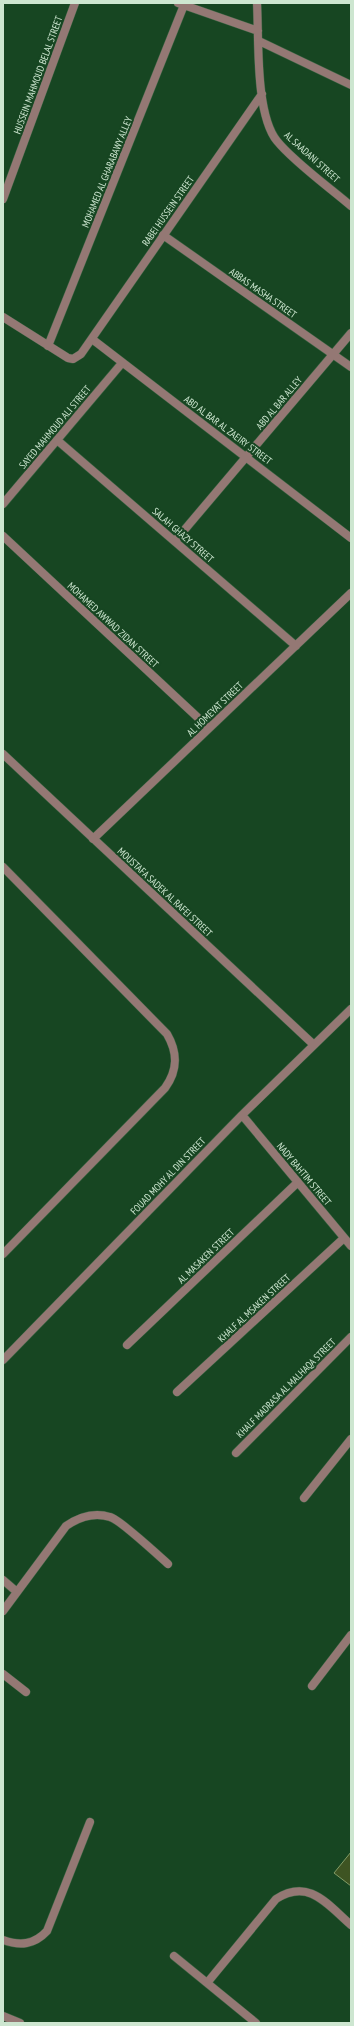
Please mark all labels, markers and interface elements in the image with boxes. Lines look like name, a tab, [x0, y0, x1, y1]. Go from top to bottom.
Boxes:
street label: HUSSEIN MAHMOUD BELAL STREET	[11, 14, 66, 136]
street label: MOHAMED AL GHARABAWY ALLEY	[79, 114, 135, 229]
street label: AL SAADANI STREET	[281, 129, 343, 186]
street label: RABEI HUSSEIN STREET	[139, 173, 197, 249]
street label: ABBAS MASHA STREET	[227, 265, 300, 321]
street label: ABD AL BAR ALLEY	[253, 374, 305, 432]
street label: SAYED MAHMOUD ALI STREET	[16, 382, 94, 471]
street label: ABD AL BAR AL ZAEIRY STREET	[181, 393, 275, 468]
street label: SALAH GHAZY STREET	[149, 505, 217, 566]
street label: MOHAMED AWWAD ZIDAN STREET	[65, 579, 162, 671]
street label: AL HOMEYAT STREET	[184, 679, 246, 739]
street label: MOUSTAFA SADEK AL RAFEI STREET	[115, 845, 216, 940]
street label: FOUAD MOHY AL DIN STREET	[128, 1134, 209, 1217]
street label: NADY BAHTIM STREET	[274, 1140, 334, 1209]
street label: AL MASAKEN STREET	[175, 1225, 238, 1286]
street label: KHALF AL MSAKEN STREET	[215, 1271, 293, 1345]
street label: KHALF MADRASA AL MALHAQA STREET	[233, 1335, 339, 1441]

